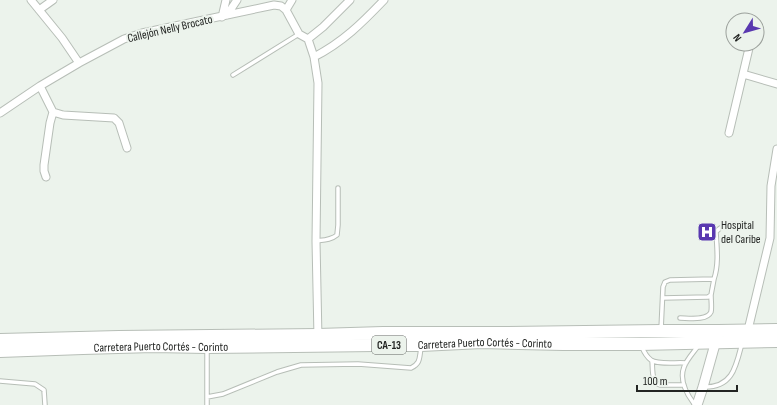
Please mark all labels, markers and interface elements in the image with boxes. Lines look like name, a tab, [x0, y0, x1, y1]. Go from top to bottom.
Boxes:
street label: Callejón Nelly Brocato	[126, 12, 214, 46]
north arrow	[725, 12, 765, 52]
text: N	[730, 31, 744, 44]
place label: Hospital del Caribe	[721, 218, 761, 247]
hospital icon: Hospital del Caribe	[696, 221, 718, 243]
street label: Carretera Puerto Cortés - Corinto	[418, 334, 552, 353]
road number: CA-13	[372, 336, 406, 354]
street label: Carretera Puerto Cortés - Corinto	[93, 338, 228, 355]
scale bar	[637, 367, 737, 393]
text: 100 m	[643, 374, 668, 389]

